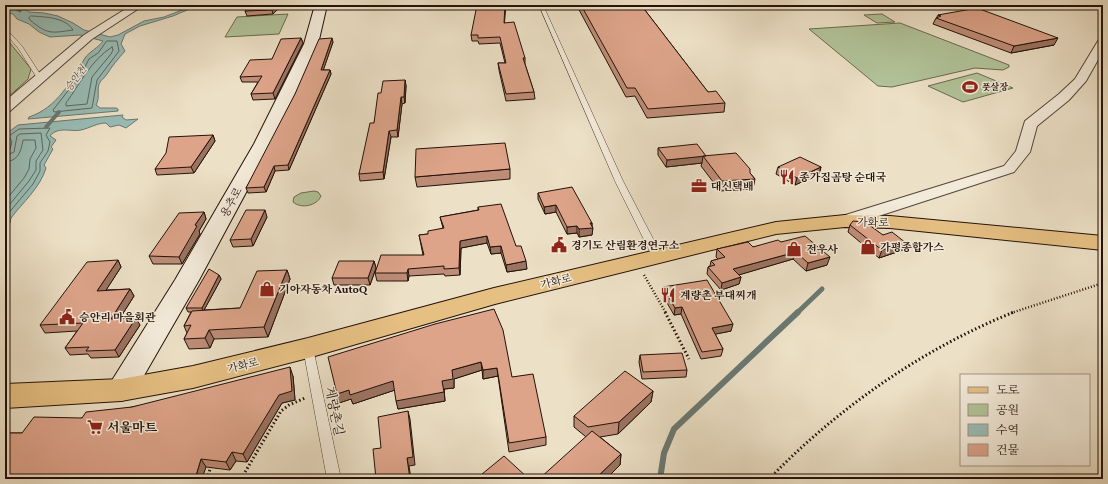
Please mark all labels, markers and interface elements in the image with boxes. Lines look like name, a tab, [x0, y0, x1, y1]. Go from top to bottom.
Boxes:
water label: 승안천	[61, 62, 91, 94]
sports icon: 풋살장	[961, 78, 979, 96]
place label: 풋살장	[982, 81, 1008, 94]
restaurant icon: 종가집곰탕 순대국	[778, 168, 796, 186]
place label: 종가집곰탕 순대국	[799, 171, 887, 186]
office icon: 대신택배	[690, 177, 708, 195]
place label: 대신택배	[711, 180, 754, 195]
street label: 용추로	[218, 185, 247, 220]
street label: 가화로	[857, 216, 889, 231]
public building icon: 경기도 산림환경연구소	[550, 236, 568, 254]
shop icon: 가평종합가스	[859, 238, 877, 256]
place label: 경기도 산림환경연구소	[571, 239, 680, 254]
shop icon: 전우사	[785, 240, 803, 258]
place label: 가평종합가스	[880, 241, 944, 256]
place label: 전우사	[806, 243, 838, 258]
street label: 가화로	[539, 271, 574, 294]
shop icon: 기아자동차 AutoQ	[258, 280, 276, 298]
place label: 기아자동차 AutoQ	[279, 283, 368, 298]
restaurant icon: 계량촌 부대찌개	[659, 286, 677, 304]
place label: 계량촌 부대찌개	[680, 289, 757, 304]
public building icon: 승안리 마을회관	[58, 308, 76, 326]
place label: 승안리 마을회관	[79, 311, 156, 326]
street label: 가화로	[226, 355, 261, 378]
legend	[960, 374, 1090, 466]
text: 도로	[996, 383, 1020, 399]
street label: 계량촌길	[319, 385, 347, 438]
text: 공원	[996, 403, 1019, 419]
supermarket icon: 서울마트	[86, 418, 104, 436]
place label: 서울마트	[107, 420, 158, 438]
text: 수역	[996, 423, 1019, 439]
text: 건물	[996, 443, 1020, 459]

